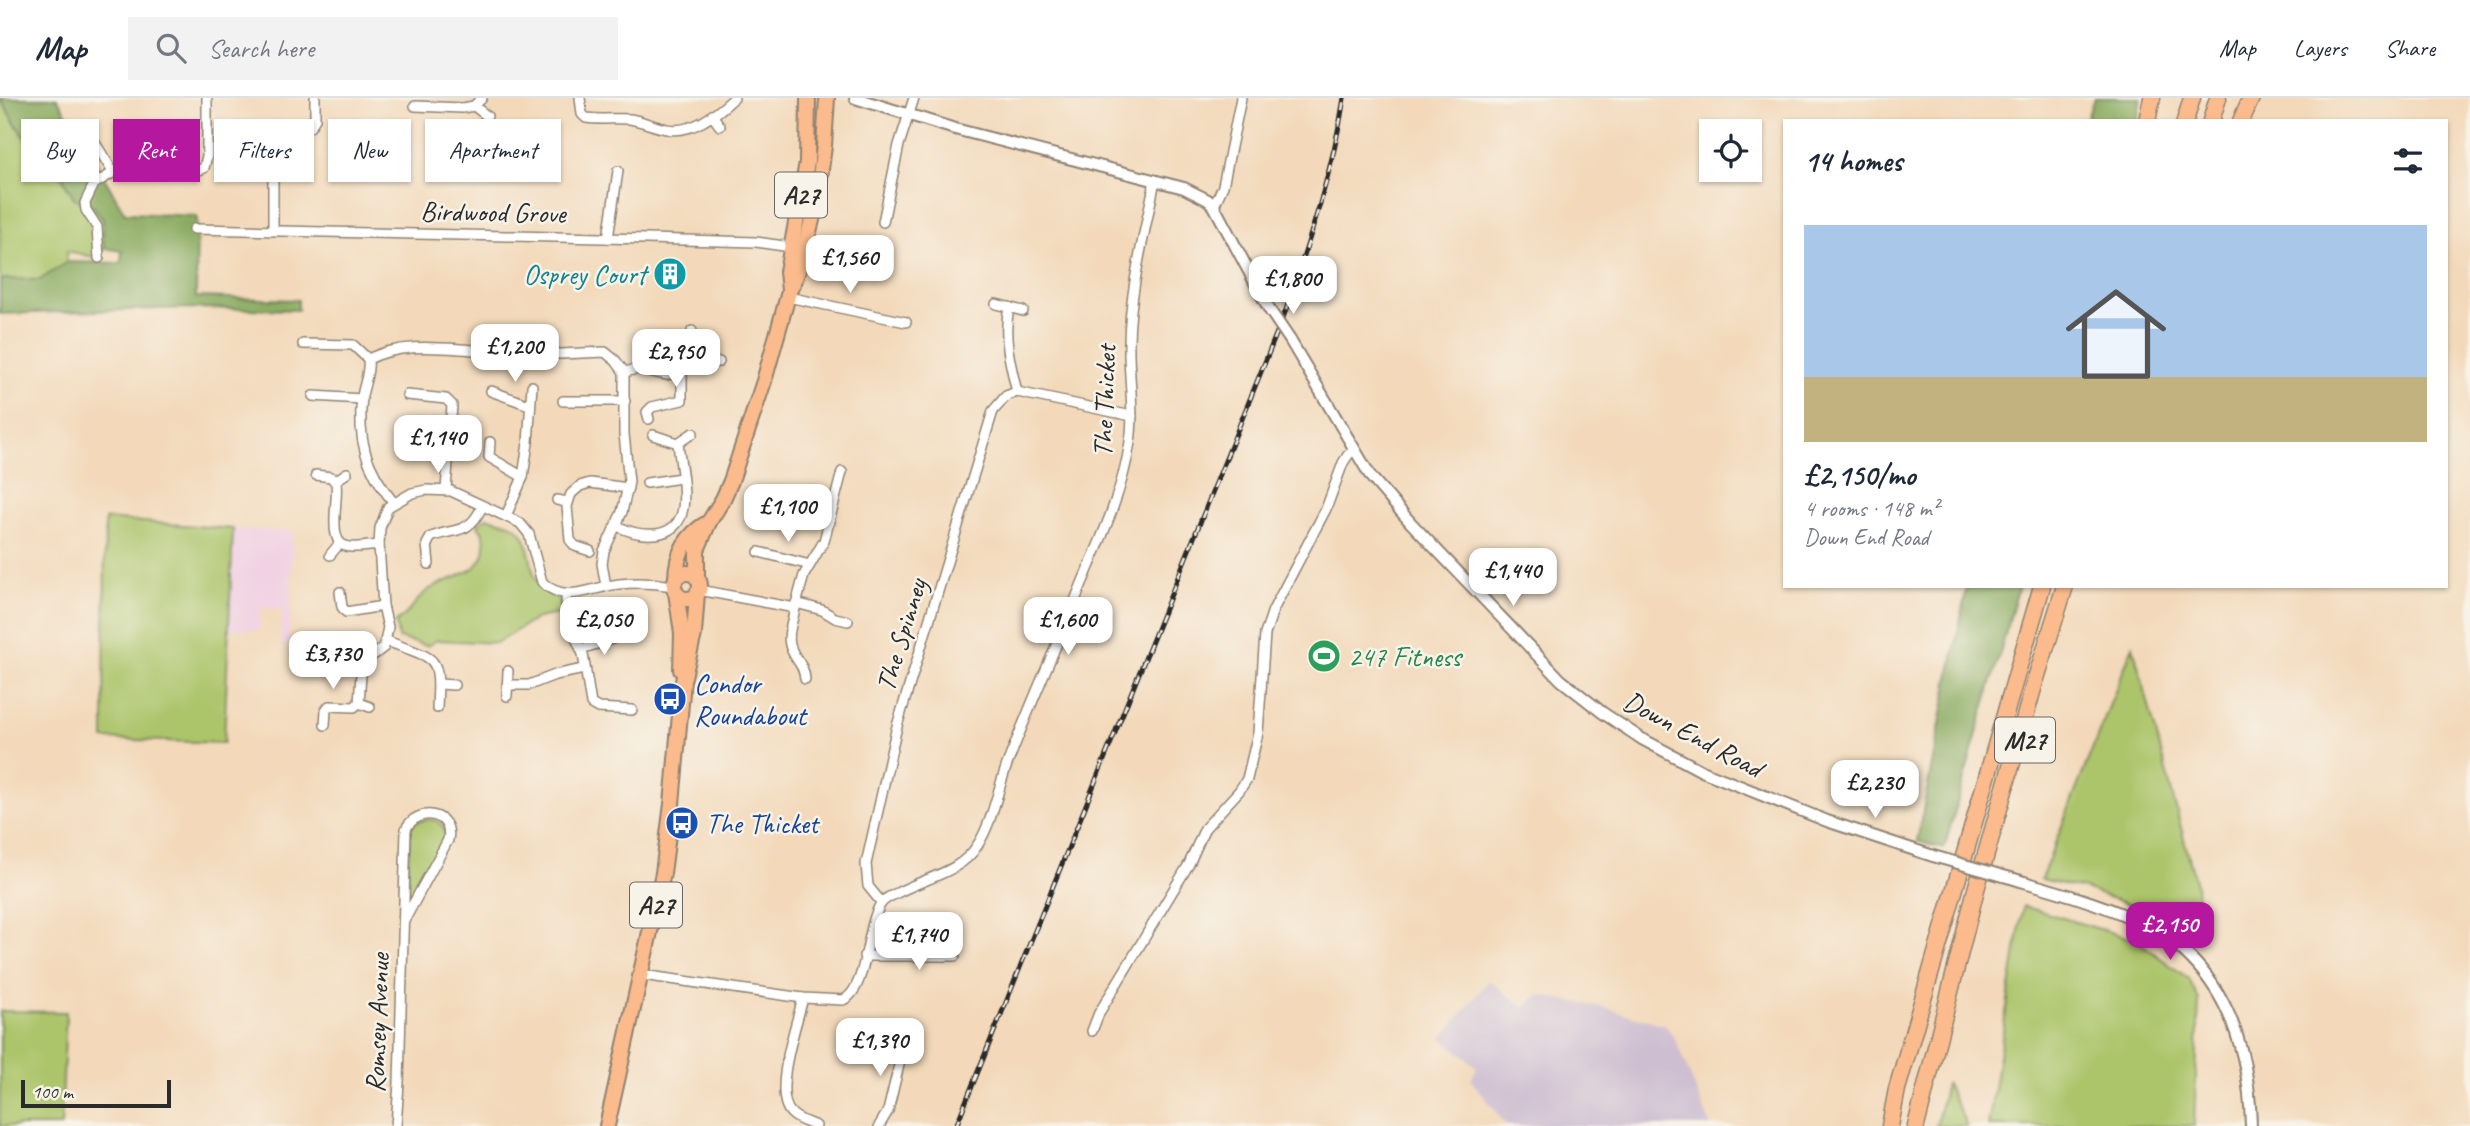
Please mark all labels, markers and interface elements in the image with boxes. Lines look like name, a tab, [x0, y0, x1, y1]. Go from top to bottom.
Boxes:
search box	[128, 17, 618, 80]
text: Map	[35, 27, 86, 69]
icon: search	[152, 29, 190, 67]
text: Search here	[208, 32, 314, 65]
text: Map	[2219, 33, 2256, 63]
text: Layers	[2294, 33, 2347, 63]
text: Share	[2385, 33, 2435, 63]
chip: Buy	[21, 119, 99, 182]
chip: Rent	[113, 119, 200, 182]
chip: Filters	[214, 119, 314, 182]
chip: New	[328, 119, 411, 182]
chip: Apartment	[425, 119, 561, 182]
map controls	[1699, 119, 1762, 182]
button: locate	[1699, 119, 1762, 182]
text: 14 homes	[1804, 142, 1902, 180]
icon: filters	[2389, 142, 2427, 180]
road number: A27	[775, 172, 827, 218]
street label: Birdwood Grove	[420, 193, 568, 231]
pin: £1,560	[793, 236, 907, 295]
text: £1,560	[822, 243, 878, 272]
building icon: Osprey Court	[651, 255, 689, 293]
pin: £1,800	[1236, 256, 1350, 316]
place label: Osprey Court	[523, 257, 650, 292]
text: £1,800	[1265, 264, 1321, 293]
icon: home	[2053, 271, 2179, 397]
pin: £1,200	[458, 324, 572, 384]
pin: £2,950	[619, 330, 733, 389]
text: £1,200	[487, 332, 543, 361]
text: £2,950	[648, 337, 704, 366]
street label: The Thicket	[1085, 342, 1124, 458]
pin: £1,140	[381, 416, 495, 475]
text: £1,140	[410, 423, 466, 452]
text: £2,150/mo	[1804, 456, 1915, 494]
pin: £1,100	[731, 484, 845, 544]
text: £1,100	[760, 492, 816, 521]
text: 4 rooms · 148 m²	[1804, 494, 1939, 523]
text: Down End Road	[1804, 523, 1929, 552]
pin: £1,440	[1456, 548, 1570, 608]
text: £1,440	[1485, 556, 1541, 585]
street label: The Spinney	[867, 572, 935, 695]
pin: £2,050	[547, 598, 661, 657]
pin: £1,600	[1011, 598, 1125, 657]
text: £2,050	[576, 605, 632, 634]
text: £1,600	[1040, 605, 1096, 634]
pin: £3,730	[276, 632, 390, 691]
sports icon: 247 Fitness	[1305, 637, 1343, 675]
text: £3,730	[305, 639, 361, 668]
place label: 247 Fitness	[1348, 639, 1463, 674]
place label: Condor Roundabout	[694, 666, 809, 733]
bus stop icon: Condor Roundabout	[651, 680, 689, 718]
street label: Down End Road	[1618, 683, 1772, 787]
road number: M27	[1995, 718, 2055, 762]
pin: £2,230	[1818, 760, 1932, 820]
text: £2,230	[1847, 768, 1903, 797]
bus stop icon: The Thicket	[663, 804, 701, 842]
place label: The Thicket	[706, 806, 821, 841]
road number: A27	[630, 883, 682, 928]
pin: £2,150	[2113, 902, 2227, 962]
text: £2,150	[2142, 910, 2198, 939]
pin: £1,740	[862, 912, 976, 972]
text: £1,740	[891, 920, 947, 949]
street label: Romsey Avenue	[357, 951, 397, 1093]
pin: £1,390	[823, 1018, 937, 1078]
text: £1,390	[852, 1026, 908, 1055]
scale bar	[21, 1077, 172, 1109]
text: 100 m	[32, 1080, 73, 1104]

